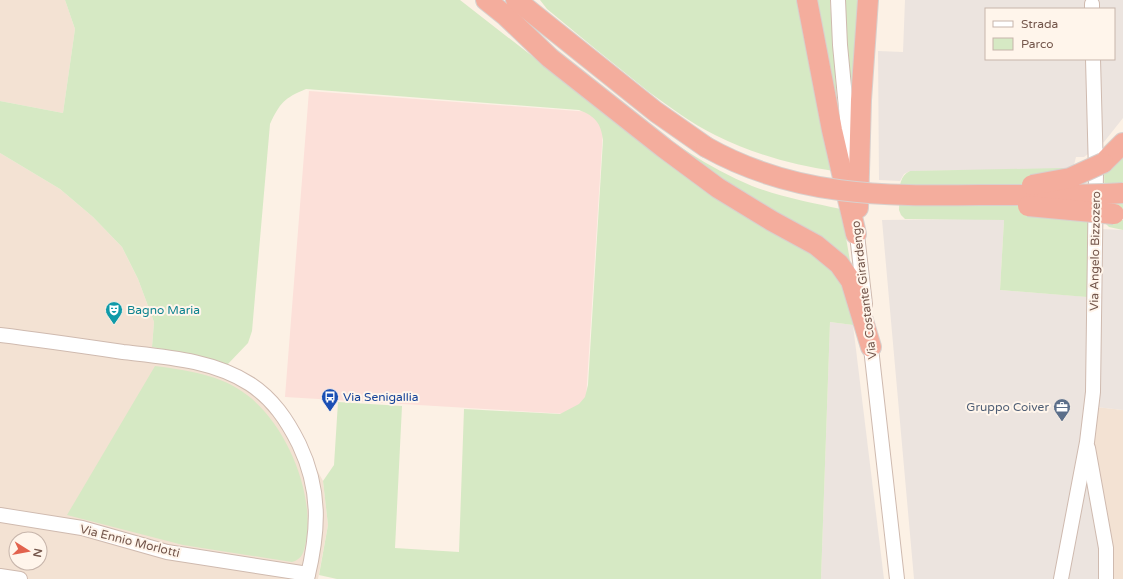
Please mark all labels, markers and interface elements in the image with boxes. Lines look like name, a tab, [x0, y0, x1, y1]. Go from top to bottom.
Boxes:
legend	[985, 8, 1115, 60]
text: Strada	[1021, 17, 1058, 31]
text: Parco	[1021, 37, 1054, 51]
street label: Via Angelo Bizzozero	[1087, 191, 1103, 311]
street label: Via Costante Girardengo	[849, 220, 879, 360]
theatre icon: Bagno Maria	[104, 300, 124, 325]
place label: Bagno Maria	[127, 303, 200, 317]
bus stop icon: Via Senigallia	[320, 387, 340, 412]
place label: Via Senigallia	[343, 390, 419, 404]
office icon: Gruppo Coiver	[1052, 397, 1072, 422]
place label: Gruppo Coiver	[966, 400, 1049, 414]
street label: Via Ennio Morlotti	[79, 522, 181, 560]
north arrow	[8, 531, 48, 571]
text: N	[30, 547, 45, 558]

